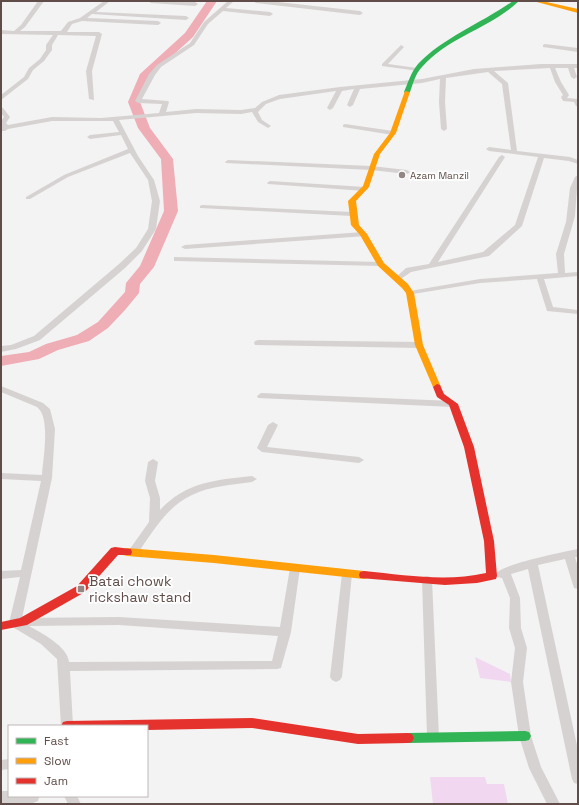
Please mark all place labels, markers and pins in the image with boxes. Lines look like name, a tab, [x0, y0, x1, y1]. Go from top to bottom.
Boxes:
place label: Azam Manzil	[410, 169, 469, 182]
marker: Azam Manzil	[397, 170, 407, 180]
place label: Batai chowk rickshaw stand	[89, 572, 191, 606]
marker: Batai chowk rickshaw stand	[76, 584, 86, 594]

